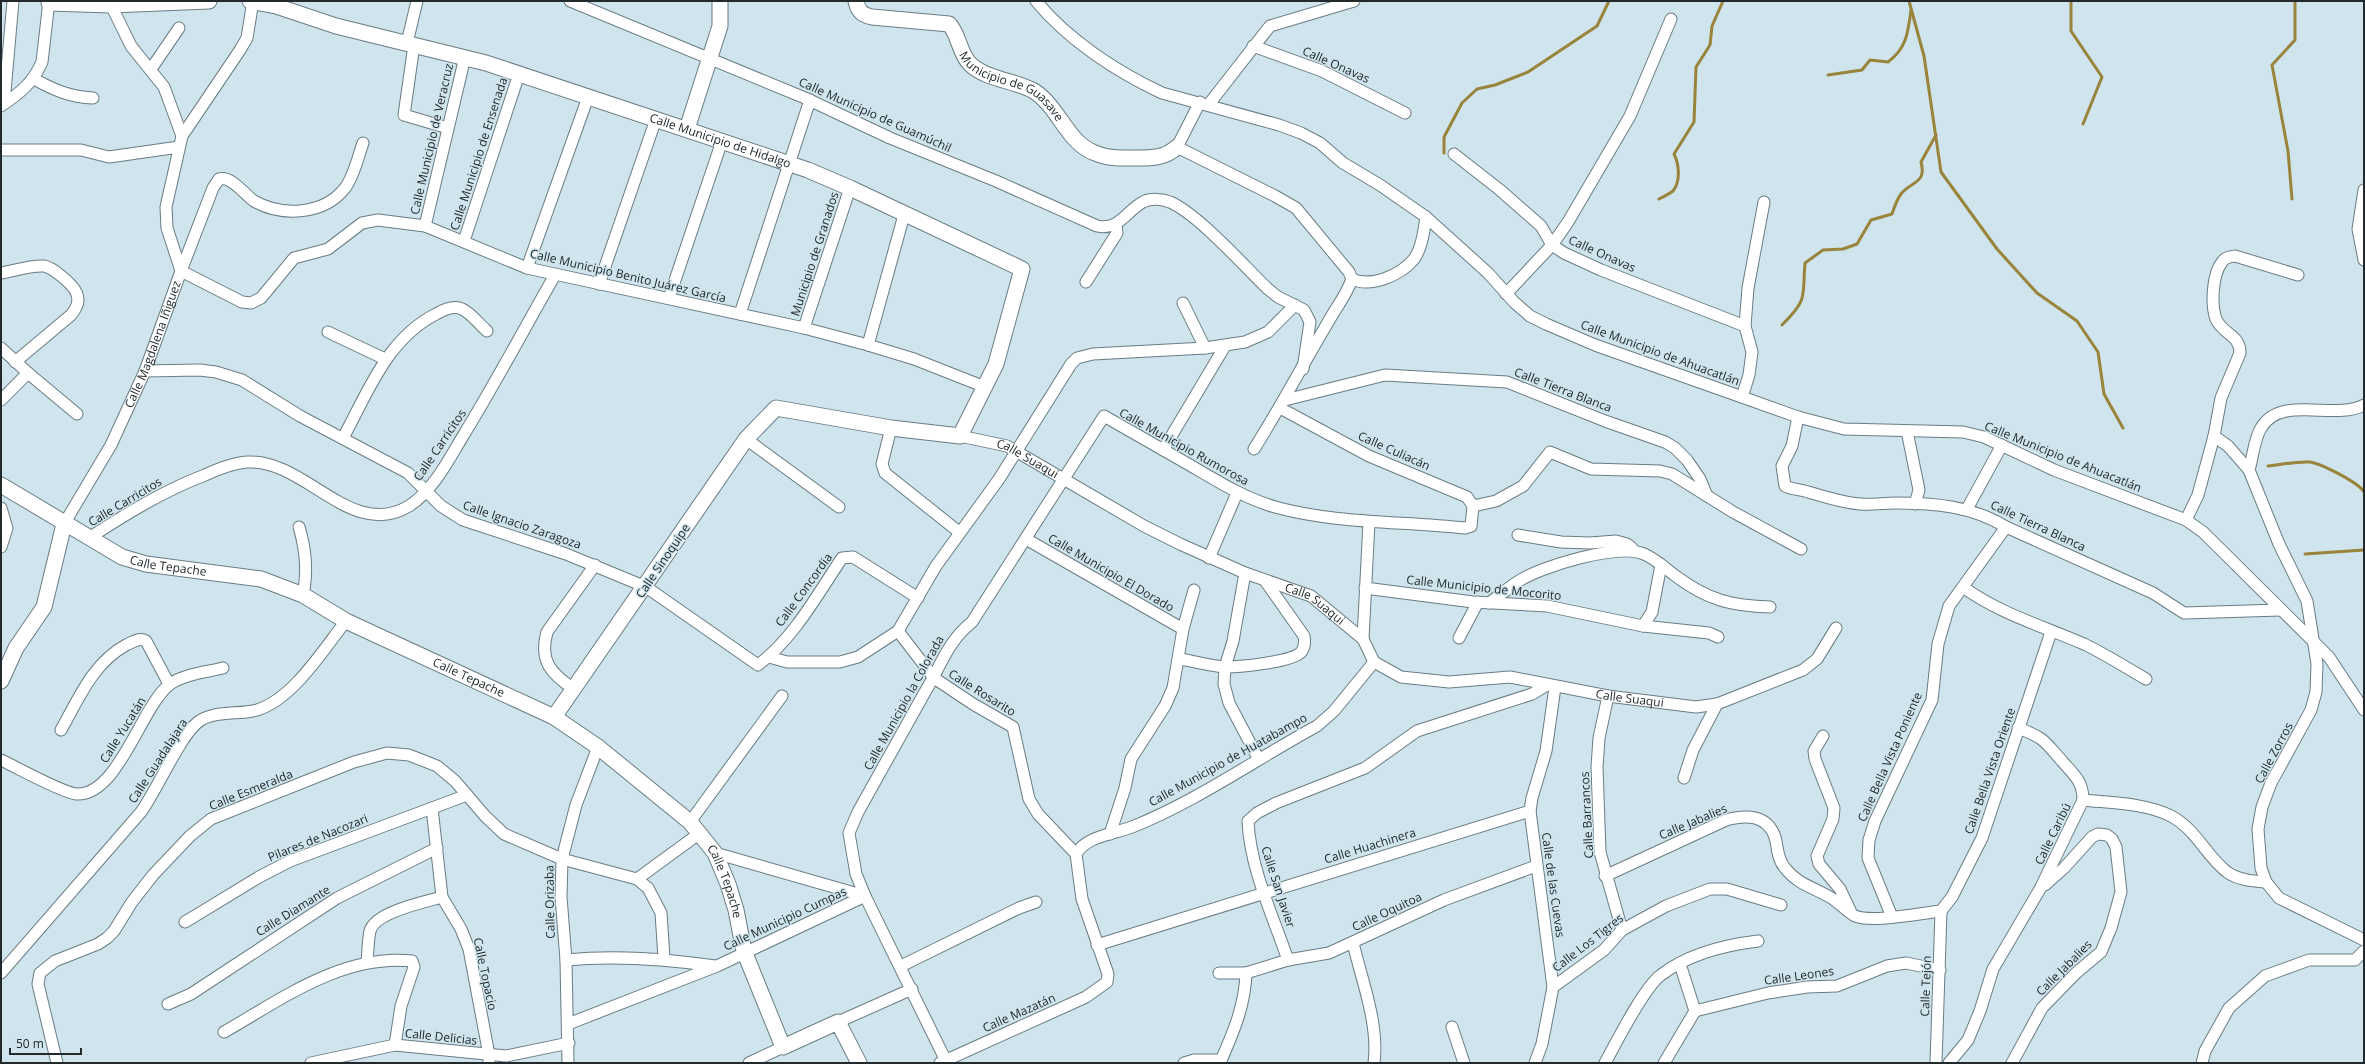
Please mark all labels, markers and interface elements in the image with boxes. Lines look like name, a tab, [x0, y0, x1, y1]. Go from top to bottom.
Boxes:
street label: Calle Onavas	[1300, 42, 1373, 87]
street label: Municipio de Guasave	[955, 48, 1068, 125]
street label: Calle Municipio de Veracruz	[406, 61, 457, 216]
street label: Calle Municipio de Guamúchil	[796, 73, 954, 156]
street label: Calle Municipio de Ensenada	[446, 75, 511, 233]
street label: Calle Municipio de Hidalgo	[647, 109, 793, 172]
street label: Municipio de Granados	[786, 189, 843, 318]
street label: Calle Onavas	[1566, 231, 1639, 276]
street label: Calle Municipio Benito Juárez García	[528, 245, 728, 306]
street label: Calle Magdalena Iñiguez	[120, 278, 185, 411]
street label: Calle Municipio de Ahuacatlán	[1578, 316, 1742, 389]
street label: Calle Tierra Blanca	[1512, 363, 1614, 416]
street label: Calle Municipio Rumorosa	[1116, 404, 1252, 489]
street label: Calle Carricitos	[409, 405, 470, 484]
street label: Calle Municipio de Ahuacatlán	[1982, 417, 2144, 496]
street label: Calle Culiacán	[1355, 427, 1433, 474]
street label: Calle Suaqui	[995, 435, 1062, 482]
street label: Calle Carricitos	[85, 473, 165, 530]
street label: Calle Ignacio Zaragoza	[461, 496, 584, 553]
street label: Calle Tierra Blanca	[1988, 496, 2089, 555]
street label: Calle Sinoquipe	[631, 520, 694, 601]
street label: Calle Municipio El Dorado	[1045, 529, 1177, 616]
street label: Calle Concordia	[771, 549, 836, 630]
street label: Calle Tepache	[128, 551, 208, 580]
street label: Calle Municipio de Mocorito	[1406, 571, 1562, 604]
street label: Calle Suaqui	[1283, 579, 1349, 628]
street label: Calle Municipio la Colorada	[859, 632, 948, 773]
street label: Calle Tepache	[430, 653, 508, 701]
street label: Calle Rosarito	[945, 665, 1019, 720]
street label: Calle Suaqui	[1594, 685, 1665, 711]
street label: Calle Bella Vista Poniente	[1853, 689, 1926, 824]
street label: Calle Yucatán	[96, 693, 150, 766]
street label: Calle Bella Vista Oriente	[1960, 705, 2019, 836]
street label: Calle Municipio de Huatabampo	[1145, 709, 1310, 810]
street label: Calle Guadalajara	[124, 715, 191, 806]
street label: Calle Zorros	[2250, 719, 2297, 786]
street label: Calle Esmeralda	[206, 765, 295, 814]
street label: Calle Barrancos	[1576, 771, 1597, 859]
street label: Calle Jabalies	[1656, 799, 1730, 844]
street label: Calle Caribú	[2030, 800, 2075, 868]
street label: Pilares de Nacozari	[265, 810, 370, 865]
street label: Calle Huachinera	[1322, 824, 1418, 868]
street label: Calle de las Cuevas	[1538, 831, 1569, 939]
street label: Calle Tepache	[703, 841, 746, 920]
street label: Calle San Javier	[1257, 844, 1300, 930]
street label: Calle Orizaba	[540, 865, 559, 939]
street label: Calle Diamante	[252, 881, 333, 940]
street label: Calle Municipio Cumpas	[721, 882, 849, 955]
street label: Calle Oquitoa	[1349, 888, 1425, 935]
street label: Calle Los Tigres	[1549, 909, 1627, 976]
street label: Calle Topacio	[469, 936, 501, 1012]
street label: Calle Jabalies	[2032, 936, 2096, 999]
street label: Calle Tejón	[1916, 955, 1935, 1017]
street label: Calle Leones	[1763, 962, 1835, 989]
street label: Calle Mazatán	[980, 989, 1058, 1036]
street label: Calle Delicias	[404, 1024, 478, 1049]
scale bar	[10, 1030, 81, 1056]
text: 50 m	[16, 1035, 44, 1052]

